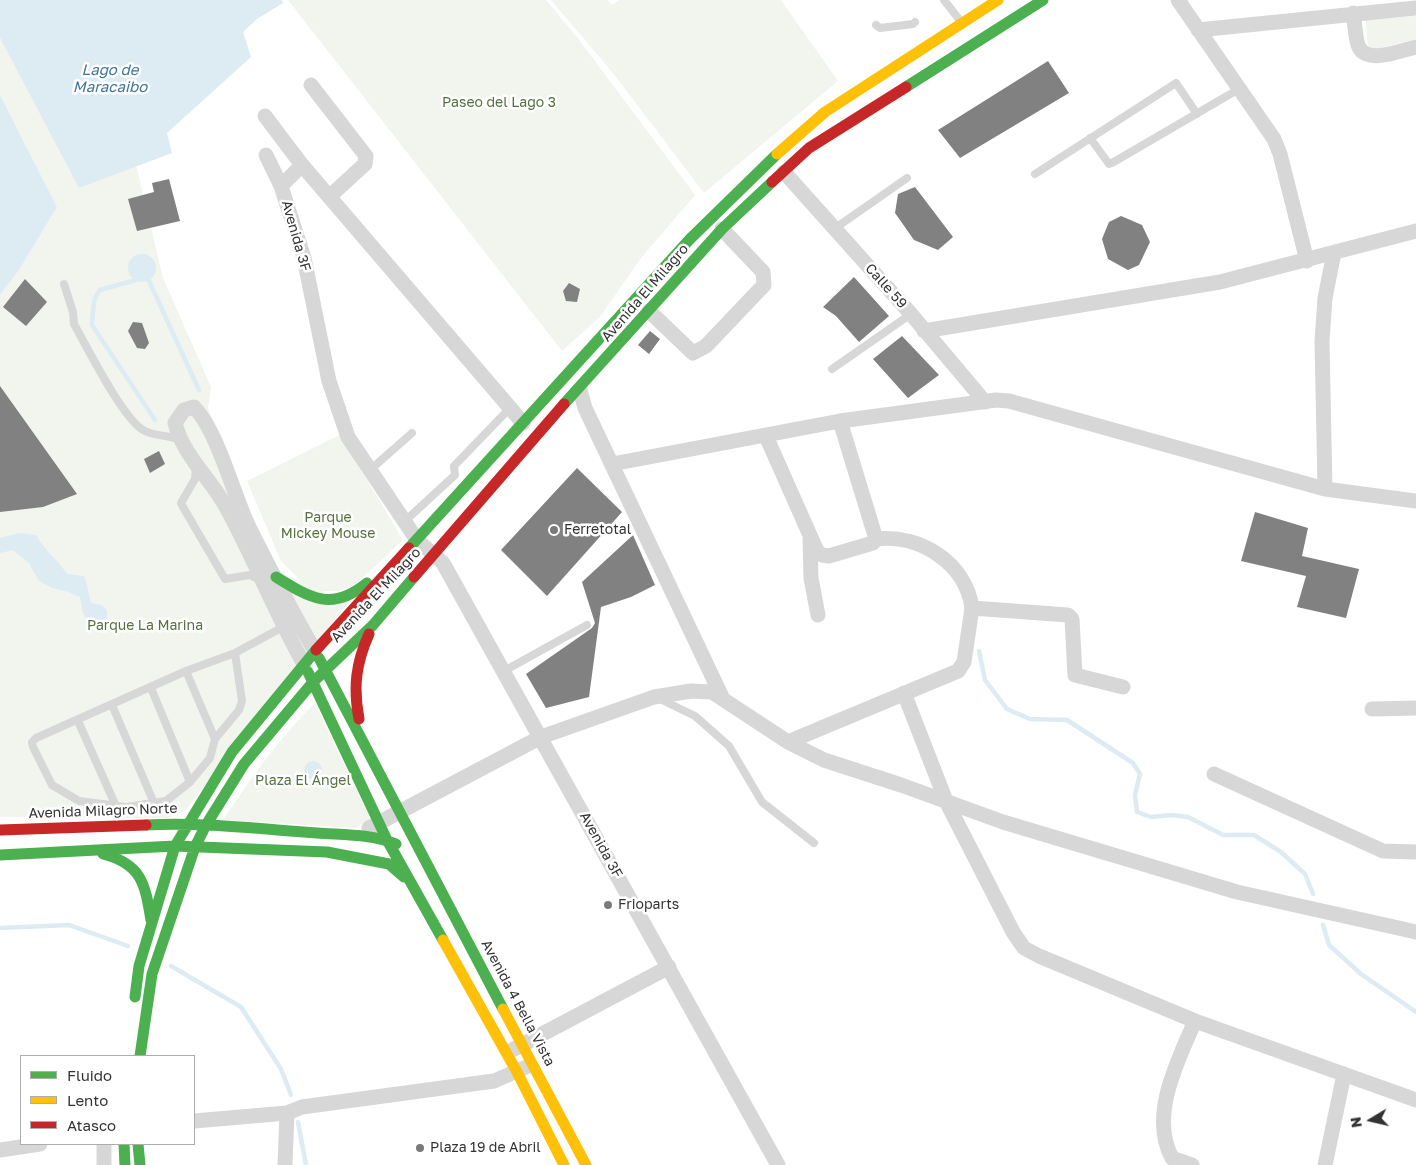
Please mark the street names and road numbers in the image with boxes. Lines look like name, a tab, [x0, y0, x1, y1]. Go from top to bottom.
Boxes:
street label: Avenida 3F	[278, 199, 314, 273]
street label: Avenida El Milagro	[598, 241, 692, 345]
street label: Calle 59	[862, 260, 910, 312]
street label: Avenida El Milagro	[328, 544, 424, 646]
street label: Avenida Milagro Norte	[28, 800, 178, 822]
street label: Avenida 3F	[576, 809, 626, 881]
street label: Avenida 4 Bella Vista	[478, 937, 558, 1069]

